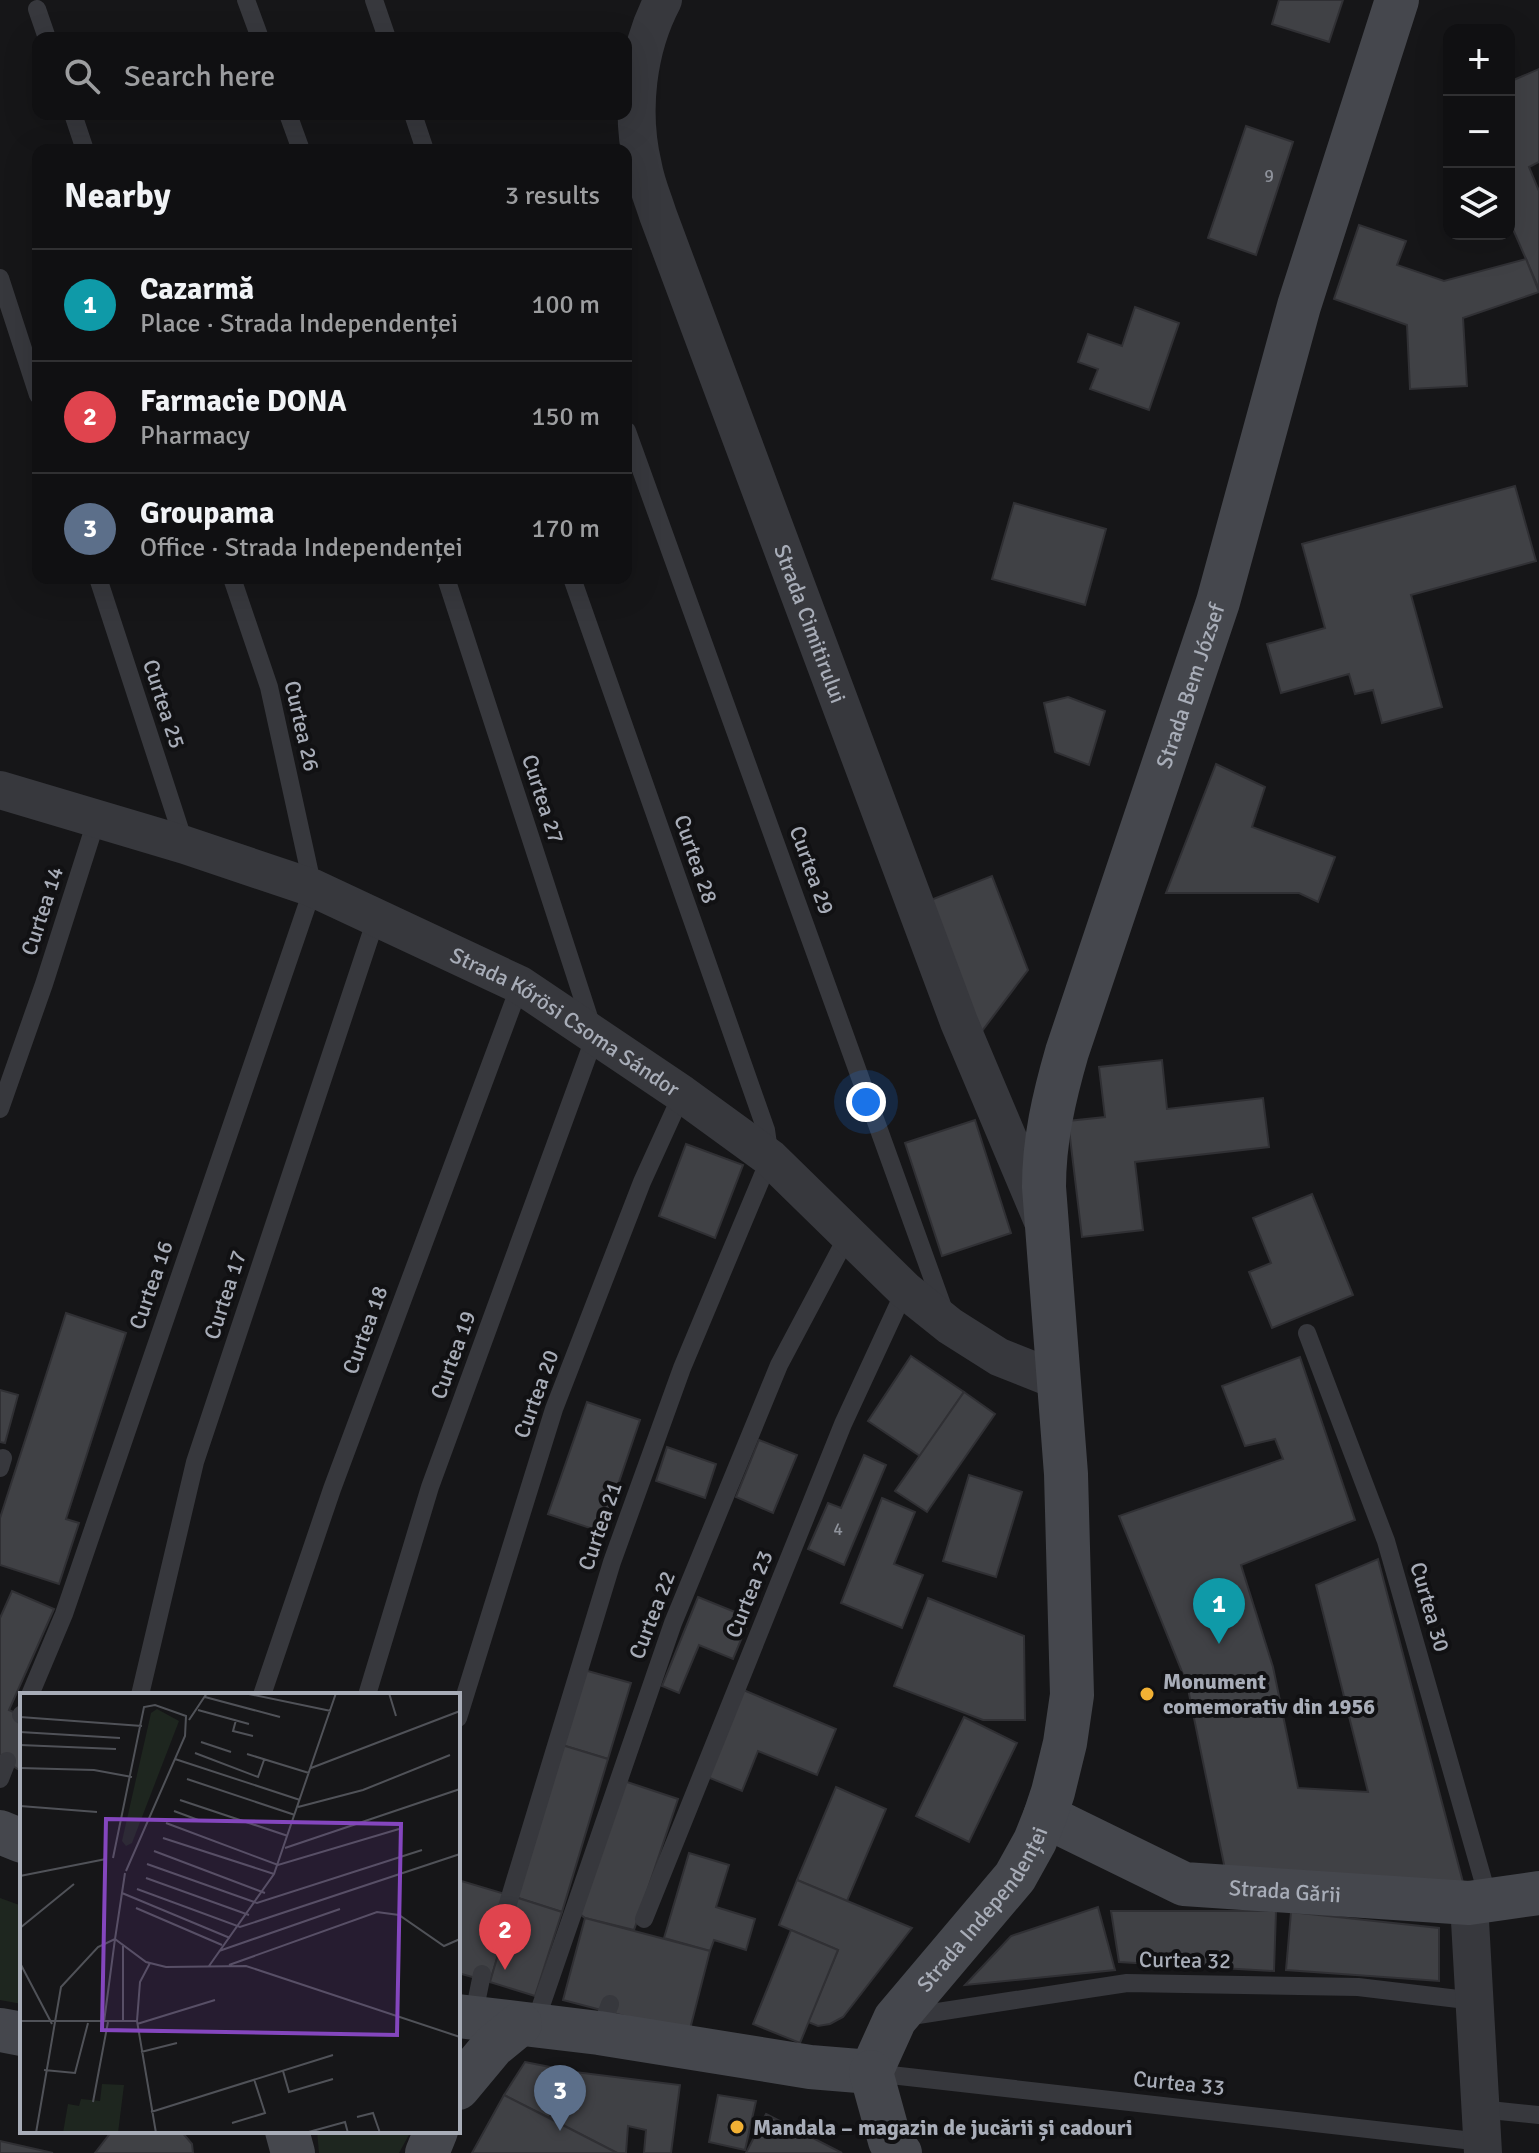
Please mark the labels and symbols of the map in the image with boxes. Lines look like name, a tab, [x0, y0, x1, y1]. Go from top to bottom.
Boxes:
house number: 9	[1264, 165, 1274, 187]
street label: Strada Cimitirului	[768, 540, 852, 707]
street label: Strada Bem József	[1150, 598, 1231, 772]
street label: Curtea 25	[137, 656, 191, 752]
street label: Curtea 26	[278, 678, 326, 774]
street label: Curtea 27	[516, 751, 570, 847]
street label: Curtea 28	[668, 811, 724, 907]
street label: Curtea 29	[784, 822, 840, 918]
street label: Curtea 14	[15, 863, 69, 959]
street label: Strada Kőrösi Csoma Sándor	[446, 941, 685, 1102]
your location	[846, 1082, 886, 1122]
street label: Curtea 16	[123, 1237, 179, 1333]
street label: Curtea 17	[198, 1247, 252, 1343]
street label: Curtea 18	[337, 1282, 393, 1378]
street label: Curtea 19	[425, 1307, 481, 1403]
street label: Curtea 20	[508, 1346, 564, 1442]
street label: Curtea 21	[572, 1478, 628, 1574]
house number: 4	[833, 1518, 843, 1540]
street label: Curtea 23	[719, 1546, 779, 1642]
street label: Curtea 30	[1404, 1559, 1456, 1655]
street label: Curtea 22	[623, 1567, 681, 1663]
pin: 1	[1193, 1578, 1245, 1644]
place label: Monument comemorativ din 1956	[1163, 1668, 1375, 1720]
marker: Monument comemorativ din 1956	[1138, 1685, 1156, 1703]
inset map	[20, 1693, 460, 2133]
street label: Strada Independenței	[911, 1822, 1053, 1997]
street label: Strada Gării	[1228, 1874, 1342, 1908]
pin: 2	[479, 1904, 531, 1970]
street label: Curtea 32	[1139, 1946, 1231, 1974]
pin: 3	[534, 2065, 586, 2131]
street label: Curtea 33	[1132, 2065, 1226, 2101]
place label: Mandala – magazin de jucării și cadouri	[753, 2114, 1132, 2142]
marker: Mandala – magazin de jucării și cadouri	[728, 2118, 746, 2136]

